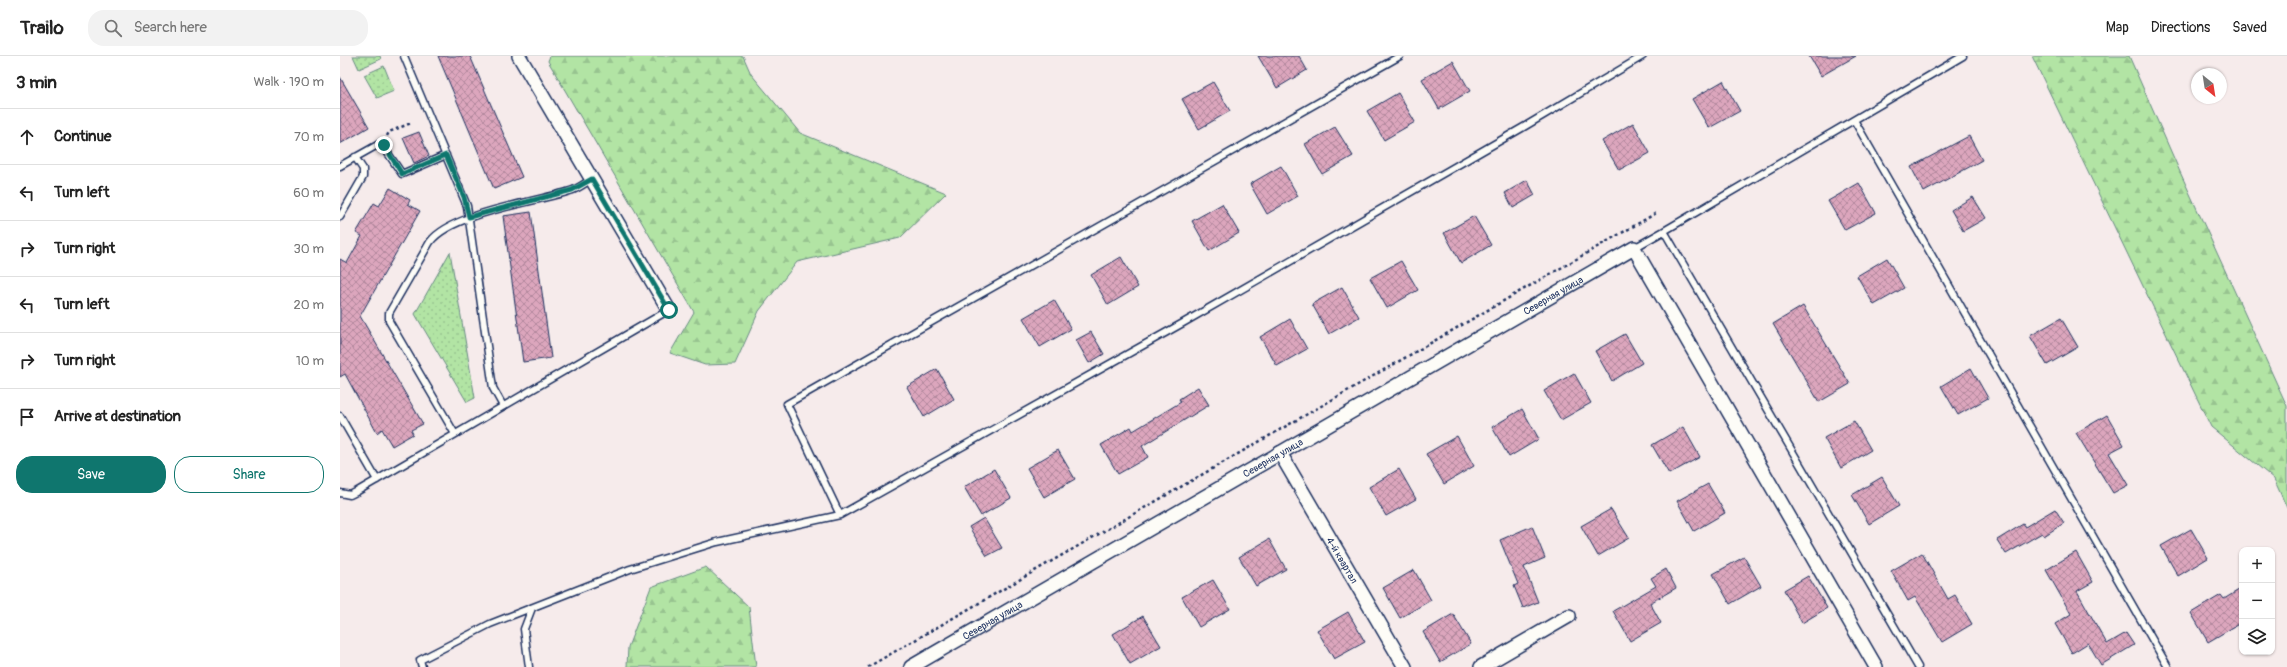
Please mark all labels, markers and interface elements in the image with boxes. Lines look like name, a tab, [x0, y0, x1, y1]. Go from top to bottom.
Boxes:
search box	[88, 10, 368, 46]
text: Trailo	[20, 16, 64, 40]
icon: search	[102, 17, 124, 39]
text: Search here	[134, 18, 207, 37]
text: Map	[2106, 19, 2129, 36]
text: Directions	[2151, 19, 2210, 36]
text: Saved	[2232, 19, 2267, 36]
north arrow	[2191, 68, 2227, 104]
text: 3 min	[16, 72, 57, 93]
text: Walk · 190 m	[253, 74, 324, 90]
icon: ahead	[16, 126, 38, 148]
text: Continue	[54, 127, 112, 146]
text: 70 m	[294, 129, 324, 145]
route end	[375, 136, 393, 154]
icon: left	[16, 182, 38, 204]
text: Turn left	[54, 183, 110, 202]
text: 60 m	[293, 185, 324, 201]
icon: right	[16, 238, 38, 260]
text: Turn right	[54, 239, 115, 258]
text: 30 m	[294, 241, 324, 257]
street label: Северная улица	[1521, 274, 1586, 318]
icon: left	[16, 294, 38, 316]
text: Turn left	[54, 295, 110, 314]
text: 20 m	[293, 297, 324, 313]
route start	[660, 301, 678, 319]
icon: right	[16, 350, 38, 372]
text: Turn right	[54, 351, 115, 370]
text: 10 m	[296, 353, 324, 369]
icon: arrive	[16, 406, 38, 428]
text: Arrive at destination	[54, 407, 181, 426]
street label: Северная улица	[1241, 436, 1306, 480]
button: Save	[16, 456, 166, 493]
button: Share	[174, 456, 324, 493]
street label: 4-й квартал	[1324, 535, 1360, 586]
map controls	[2239, 547, 2275, 655]
button: +	[2239, 547, 2275, 583]
button: −	[2239, 583, 2275, 619]
street label: Северная улица	[961, 599, 1025, 643]
button: layers	[2239, 619, 2275, 655]

